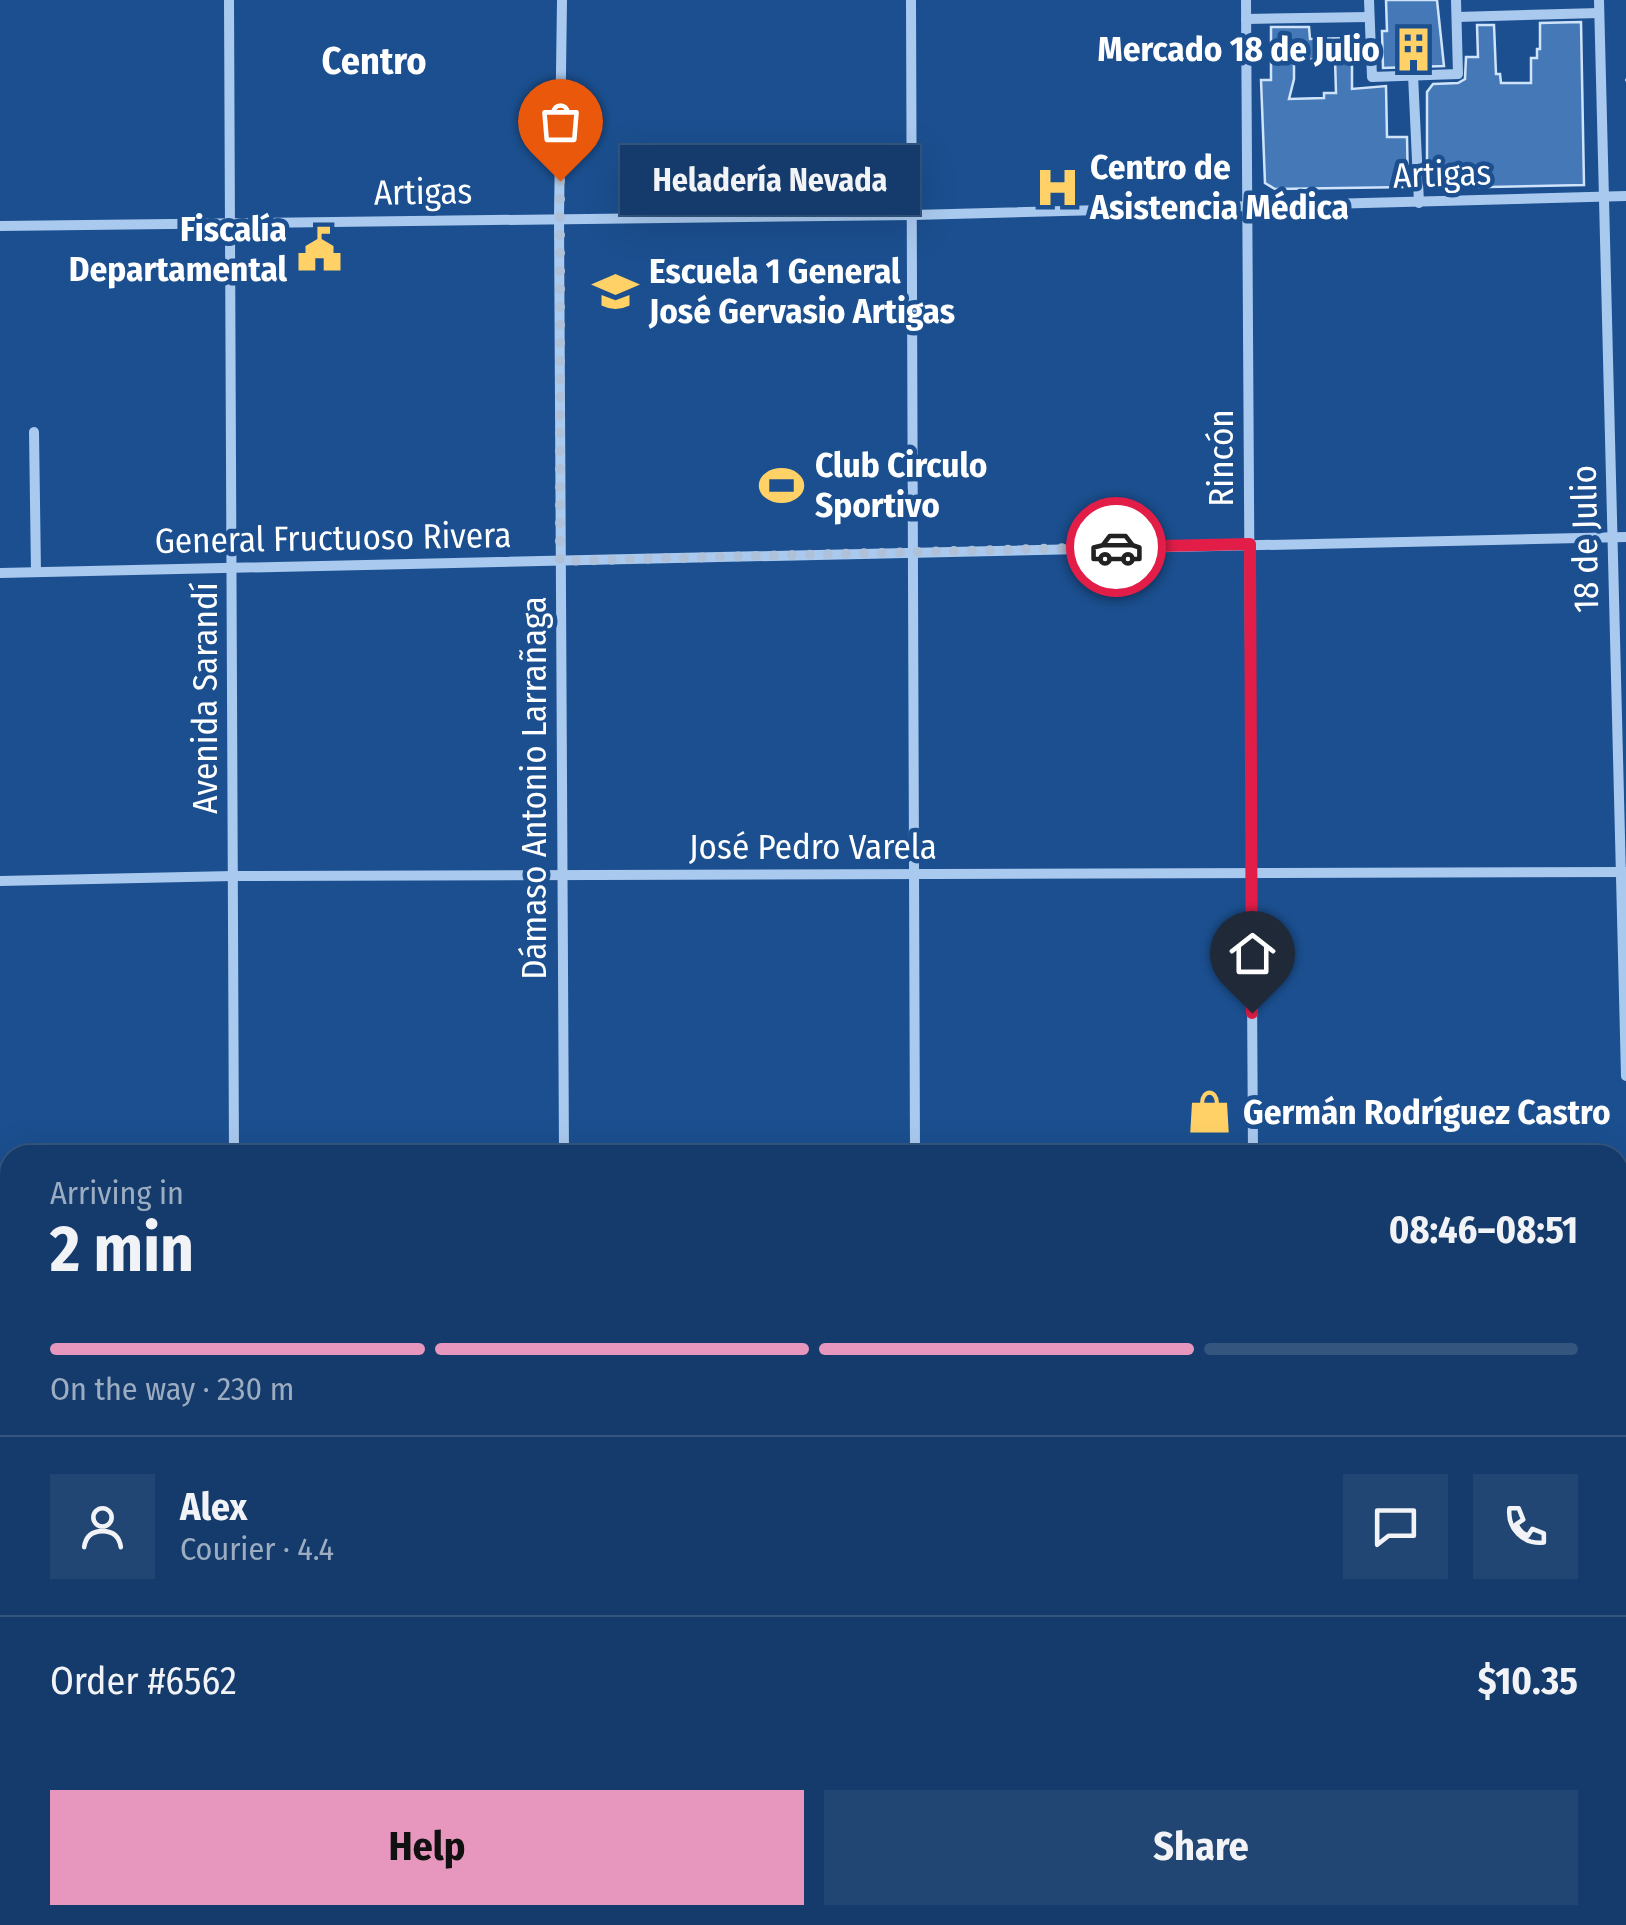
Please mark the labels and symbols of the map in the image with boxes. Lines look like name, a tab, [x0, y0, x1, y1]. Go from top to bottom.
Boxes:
building icon: Mercado 18 de Julio	[1389, 25, 1437, 73]
place label: Mercado 18 de Julio	[1098, 28, 1380, 70]
district label: Centro	[322, 38, 426, 84]
pin	[518, 79, 603, 182]
callout: Heladería Nevada	[620, 146, 920, 216]
place label: Centro de Asistencia Médica	[1089, 146, 1349, 228]
street label: Artigas	[1392, 151, 1492, 197]
hospital icon: Centro de Asistencia Médica	[1033, 163, 1081, 211]
street label: Artigas	[373, 170, 473, 214]
place label: Fiscalía Departamental	[69, 208, 287, 290]
public building icon: Fiscalía Departamental	[296, 225, 344, 273]
place label: Escuela 1 General José Gervasio Artigas	[648, 250, 955, 332]
school or university icon: Escuela 1 General José Gervasio Artigas	[592, 267, 640, 315]
street label: Rincón	[1200, 409, 1242, 507]
place label: Club Circulo Sportivo	[815, 444, 987, 526]
sports icon: Club Circulo Sportivo	[758, 461, 806, 509]
street label: 18 de Julio	[1563, 465, 1607, 613]
courier	[1066, 497, 1166, 597]
street label: General Fructuoso Rivera	[154, 514, 512, 562]
street label: Avenida Sarandí	[184, 582, 226, 814]
street label: Dámaso Antonio Larrañaga	[513, 596, 555, 980]
street label: José Pedro Varela	[689, 826, 937, 868]
pin	[1210, 911, 1295, 1014]
shop icon: Germán Rodríguez Castro	[1186, 1088, 1234, 1136]
place label: Germán Rodríguez Castro	[1243, 1091, 1611, 1133]

